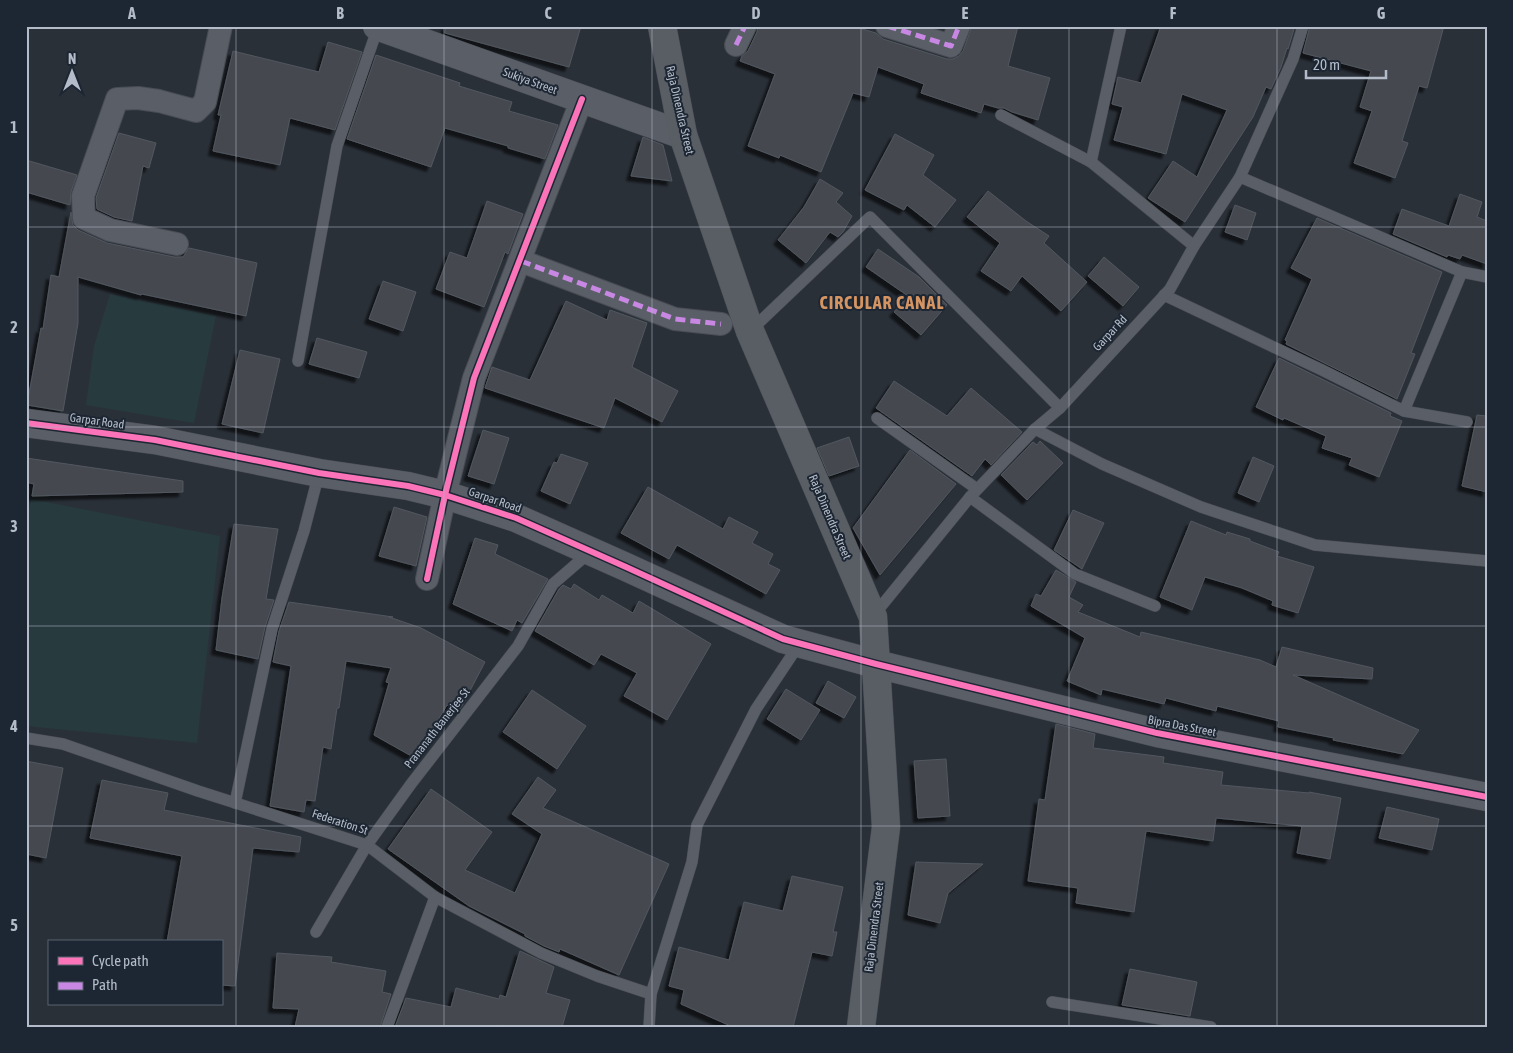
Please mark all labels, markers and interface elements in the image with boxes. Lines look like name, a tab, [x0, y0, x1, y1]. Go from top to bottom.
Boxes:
text: A	[127, 4, 136, 22]
text: B	[336, 4, 344, 22]
text: C	[544, 4, 552, 22]
text: D	[752, 4, 761, 22]
text: E	[962, 4, 969, 22]
text: F	[1170, 4, 1177, 22]
text: G	[1377, 4, 1386, 22]
north arrow	[48, 48, 98, 98]
scale bar	[1306, 48, 1386, 80]
text: N	[68, 51, 76, 67]
text: 20 m	[1313, 56, 1340, 73]
street label: Raja Dinendra Street	[663, 64, 697, 156]
street label: Sukiya Street	[501, 65, 560, 97]
text: 1	[10, 118, 18, 136]
district label: CIRCULAR CANAL	[820, 292, 944, 313]
street label: Garpar Rd	[1090, 312, 1130, 354]
text: 2	[10, 318, 18, 336]
street label: Garpar Road	[69, 410, 125, 432]
street label: Raja Dinendra Street	[806, 473, 854, 562]
street label: Garpar Road	[467, 484, 523, 516]
text: 3	[10, 517, 18, 535]
street label: Prananath Banerjee St	[401, 685, 473, 771]
street label: Bipra Das Street	[1147, 713, 1218, 740]
text: 4	[9, 717, 18, 735]
street label: Federation St	[310, 806, 370, 838]
street label: Raja Dinendra Street	[862, 881, 887, 973]
text: 5	[10, 916, 18, 934]
legend	[48, 940, 222, 1006]
text: Cycle path	[92, 952, 149, 969]
text: Path	[92, 976, 118, 993]

